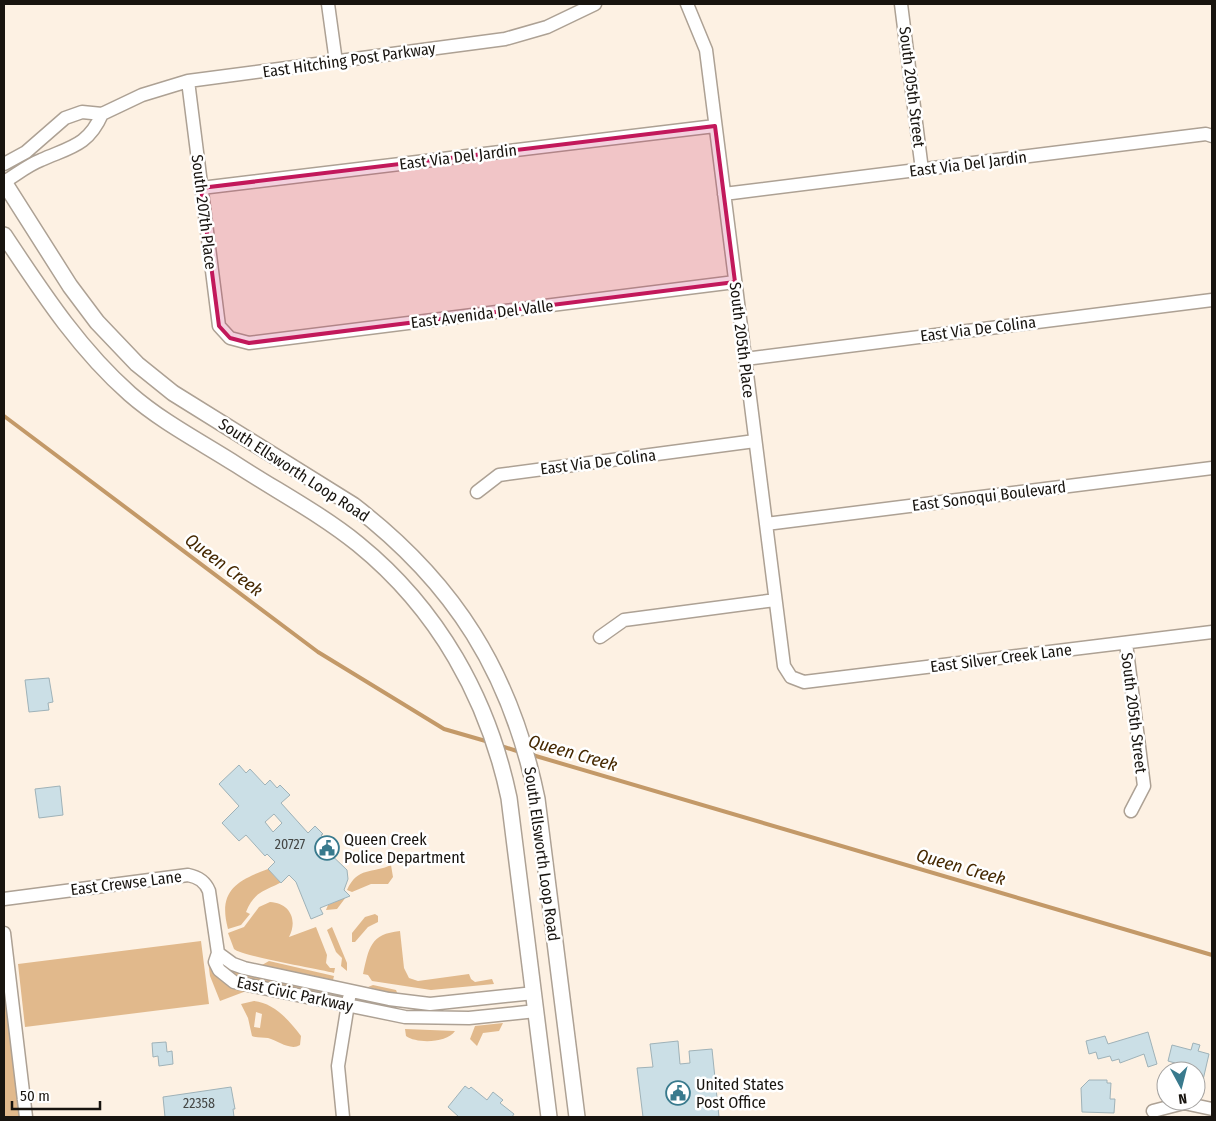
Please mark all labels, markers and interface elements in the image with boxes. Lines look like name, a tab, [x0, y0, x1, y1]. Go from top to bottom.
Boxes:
street label: South 205th Street	[895, 26, 929, 149]
street label: East Hitching Post Parkway	[261, 38, 437, 82]
street label: East Via Del Jardin	[398, 140, 518, 174]
street label: East Via Del Jardin	[908, 147, 1028, 181]
street label: South 207th Place	[188, 153, 220, 271]
street label: South 205th Place	[725, 281, 759, 399]
street label: East Avenida Del Valle	[410, 296, 554, 332]
street label: East Via De Colina	[919, 312, 1037, 346]
street label: South Ellsworth Loop Road	[215, 414, 373, 526]
street label: East Via De Colina	[539, 445, 657, 479]
street label: East Sonoqui Boulevard	[911, 477, 1067, 515]
water label: Queen Creek	[181, 529, 267, 601]
street label: East Silver Creek Lane	[929, 640, 1073, 676]
street label: South 205th Street	[1117, 652, 1151, 775]
water label: Queen Creek	[526, 730, 620, 776]
street label: South Ellsworth Loop Road	[520, 766, 564, 942]
place label: Queen Creek Police Department	[344, 830, 466, 867]
public building icon: Queen Creek Police Department	[314, 835, 340, 861]
house number: 20727	[275, 836, 306, 853]
water label: Queen Creek	[914, 844, 1008, 890]
street label: East Crewse Lane	[69, 867, 183, 899]
street label: East Civic Parkway	[235, 972, 356, 1016]
north arrow	[1156, 1061, 1206, 1111]
place label: United States Post Office	[696, 1075, 784, 1112]
scale bar	[12, 1078, 100, 1110]
public building icon: United States Post Office	[665, 1080, 691, 1106]
text: 50 m	[20, 1087, 50, 1105]
text: N	[1177, 1089, 1188, 1107]
house number: 22358	[183, 1095, 215, 1112]

